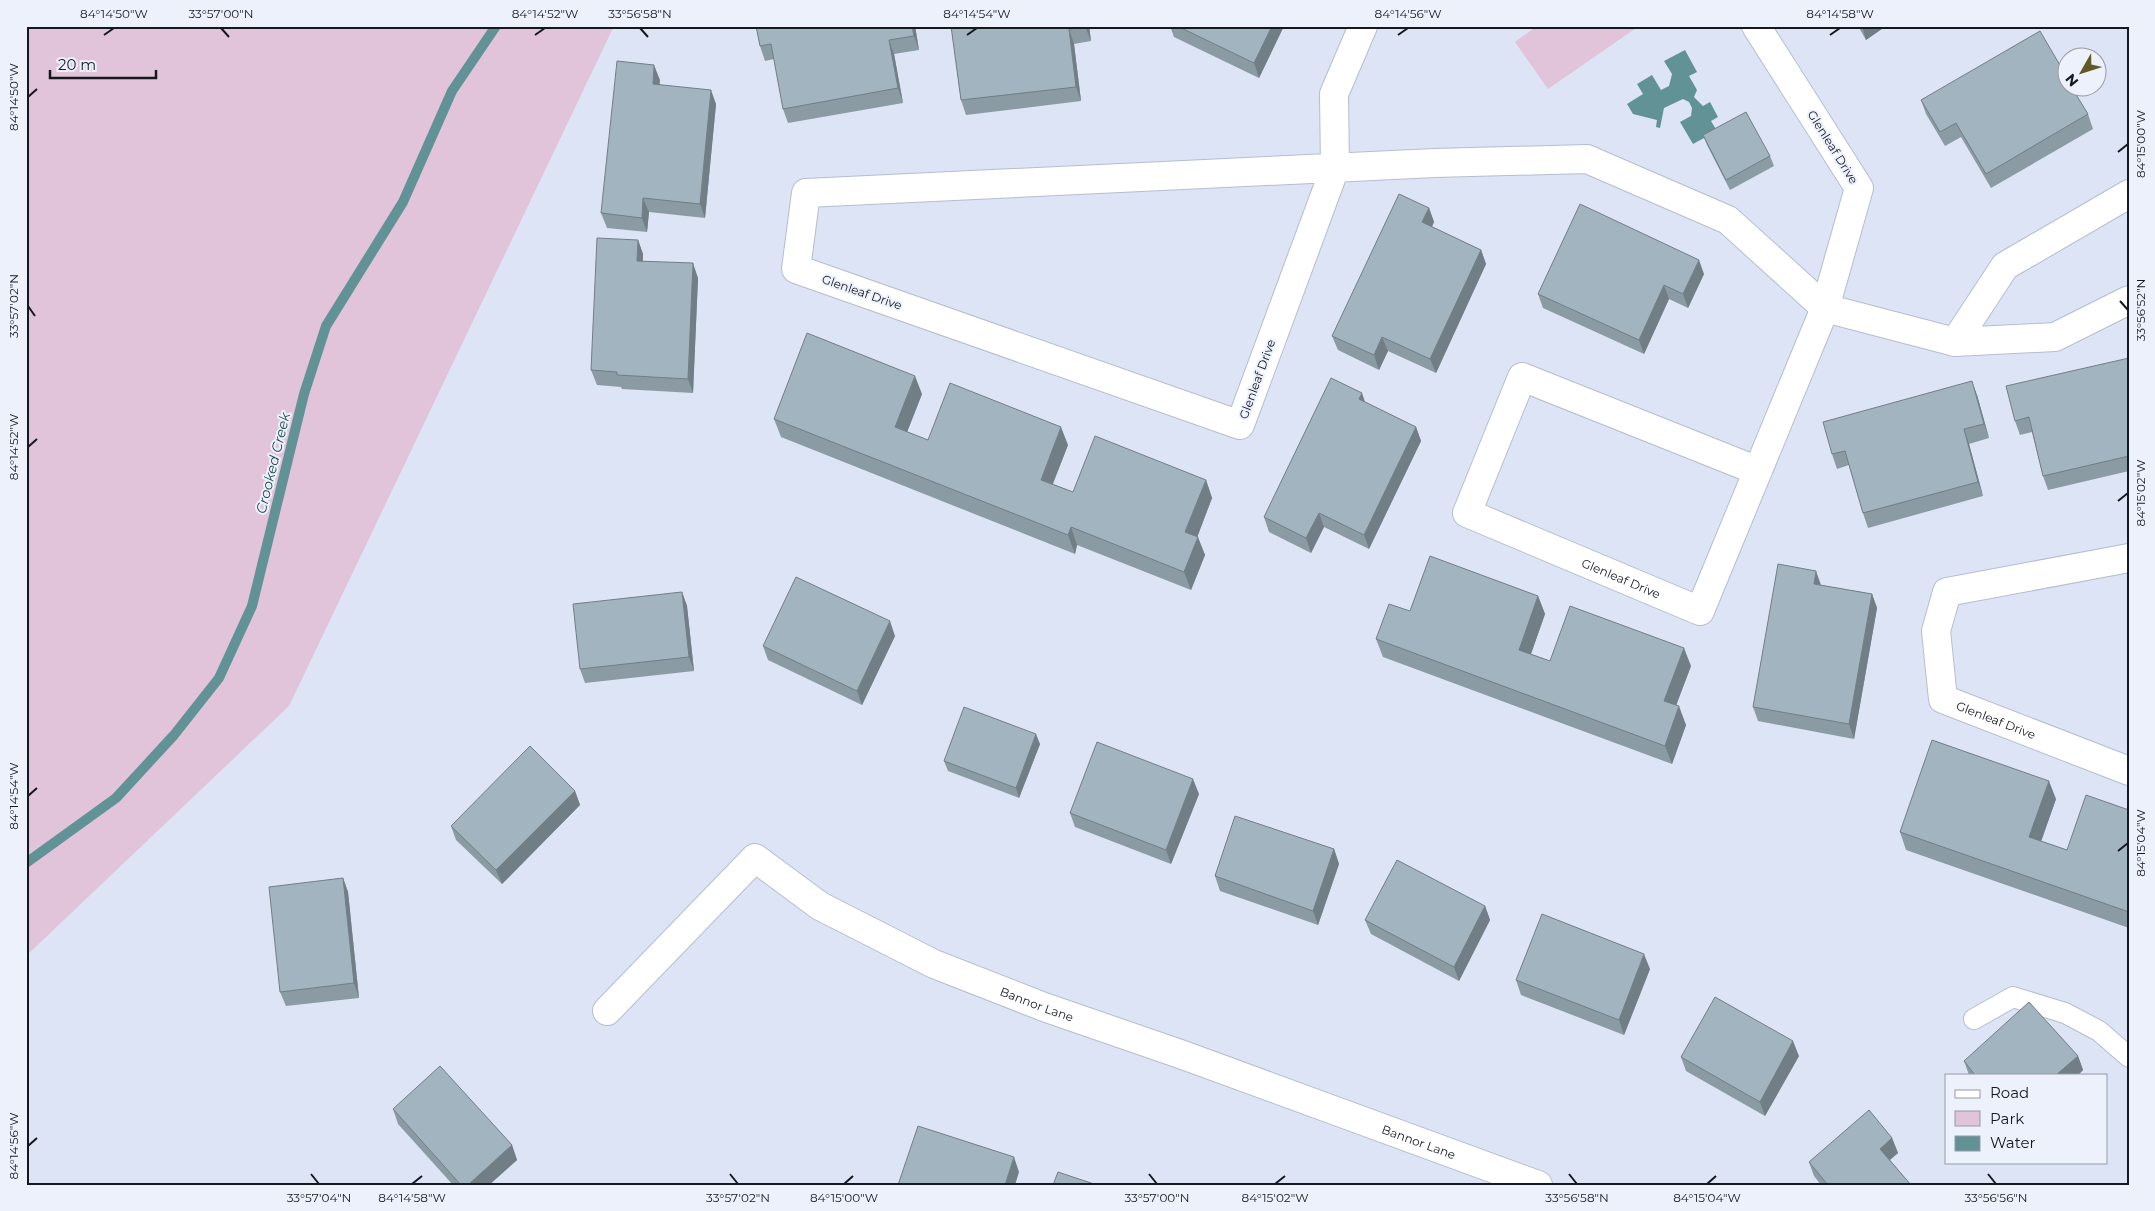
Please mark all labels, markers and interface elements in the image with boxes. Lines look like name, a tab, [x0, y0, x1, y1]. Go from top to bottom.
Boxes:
text: 84°14'50"W	[80, 6, 148, 21]
text: 33°57'00"N	[188, 6, 254, 21]
text: 84°14'52"W	[512, 6, 578, 21]
text: 33°56'58"N	[608, 6, 672, 21]
text: 84°14'54"W	[943, 6, 1011, 21]
text: 84°14'56"W	[1375, 6, 1442, 21]
text: 84°14'58"W	[1806, 6, 1874, 21]
scale bar	[50, 48, 156, 80]
north arrow	[2058, 48, 2108, 98]
text: 20 m	[58, 55, 96, 74]
text: 84°14'50"W	[6, 63, 21, 131]
text: N	[2061, 70, 2082, 90]
street label: Glenleaf Drive	[1804, 107, 1862, 187]
text: 84°15'00"W	[2133, 110, 2148, 178]
street label: Glenleaf Drive	[820, 271, 904, 313]
text: 33°57'02"N	[6, 274, 21, 338]
text: 33°56'52"N	[2133, 279, 2148, 341]
street label: Glenleaf Drive	[1236, 337, 1278, 421]
water label: Crooked Creek	[252, 410, 294, 515]
text: 84°14'52"W	[6, 414, 21, 480]
text: 84°15'02"W	[2133, 460, 2148, 526]
street label: Glenleaf Drive	[1580, 555, 1663, 601]
street label: Glenleaf Drive	[1954, 697, 2038, 742]
text: 84°14'54"W	[6, 762, 21, 830]
text: 84°15'04"W	[2133, 809, 2148, 877]
street label: Bannor Lane	[998, 983, 1076, 1024]
legend	[1945, 1074, 2108, 1164]
text: Road	[1990, 1083, 2029, 1102]
text: Park	[1990, 1109, 2024, 1128]
text: 84°14'56"W	[6, 1113, 21, 1180]
street label: Bannor Lane	[1380, 1121, 1458, 1162]
text: Water	[1990, 1133, 2036, 1152]
text: 33°57'04"N	[287, 1190, 351, 1205]
text: 84°14'58"W	[378, 1190, 446, 1205]
text: 33°57'02"N	[706, 1190, 770, 1205]
text: 84°15'00"W	[810, 1190, 878, 1205]
text: 33°57'00"N	[1124, 1190, 1190, 1205]
text: 84°15'02"W	[1242, 1190, 1308, 1205]
text: 33°56'58"N	[1545, 1190, 1609, 1205]
text: 84°15'04"W	[1673, 1190, 1741, 1205]
text: 33°56'56"N	[1964, 1190, 2028, 1205]

